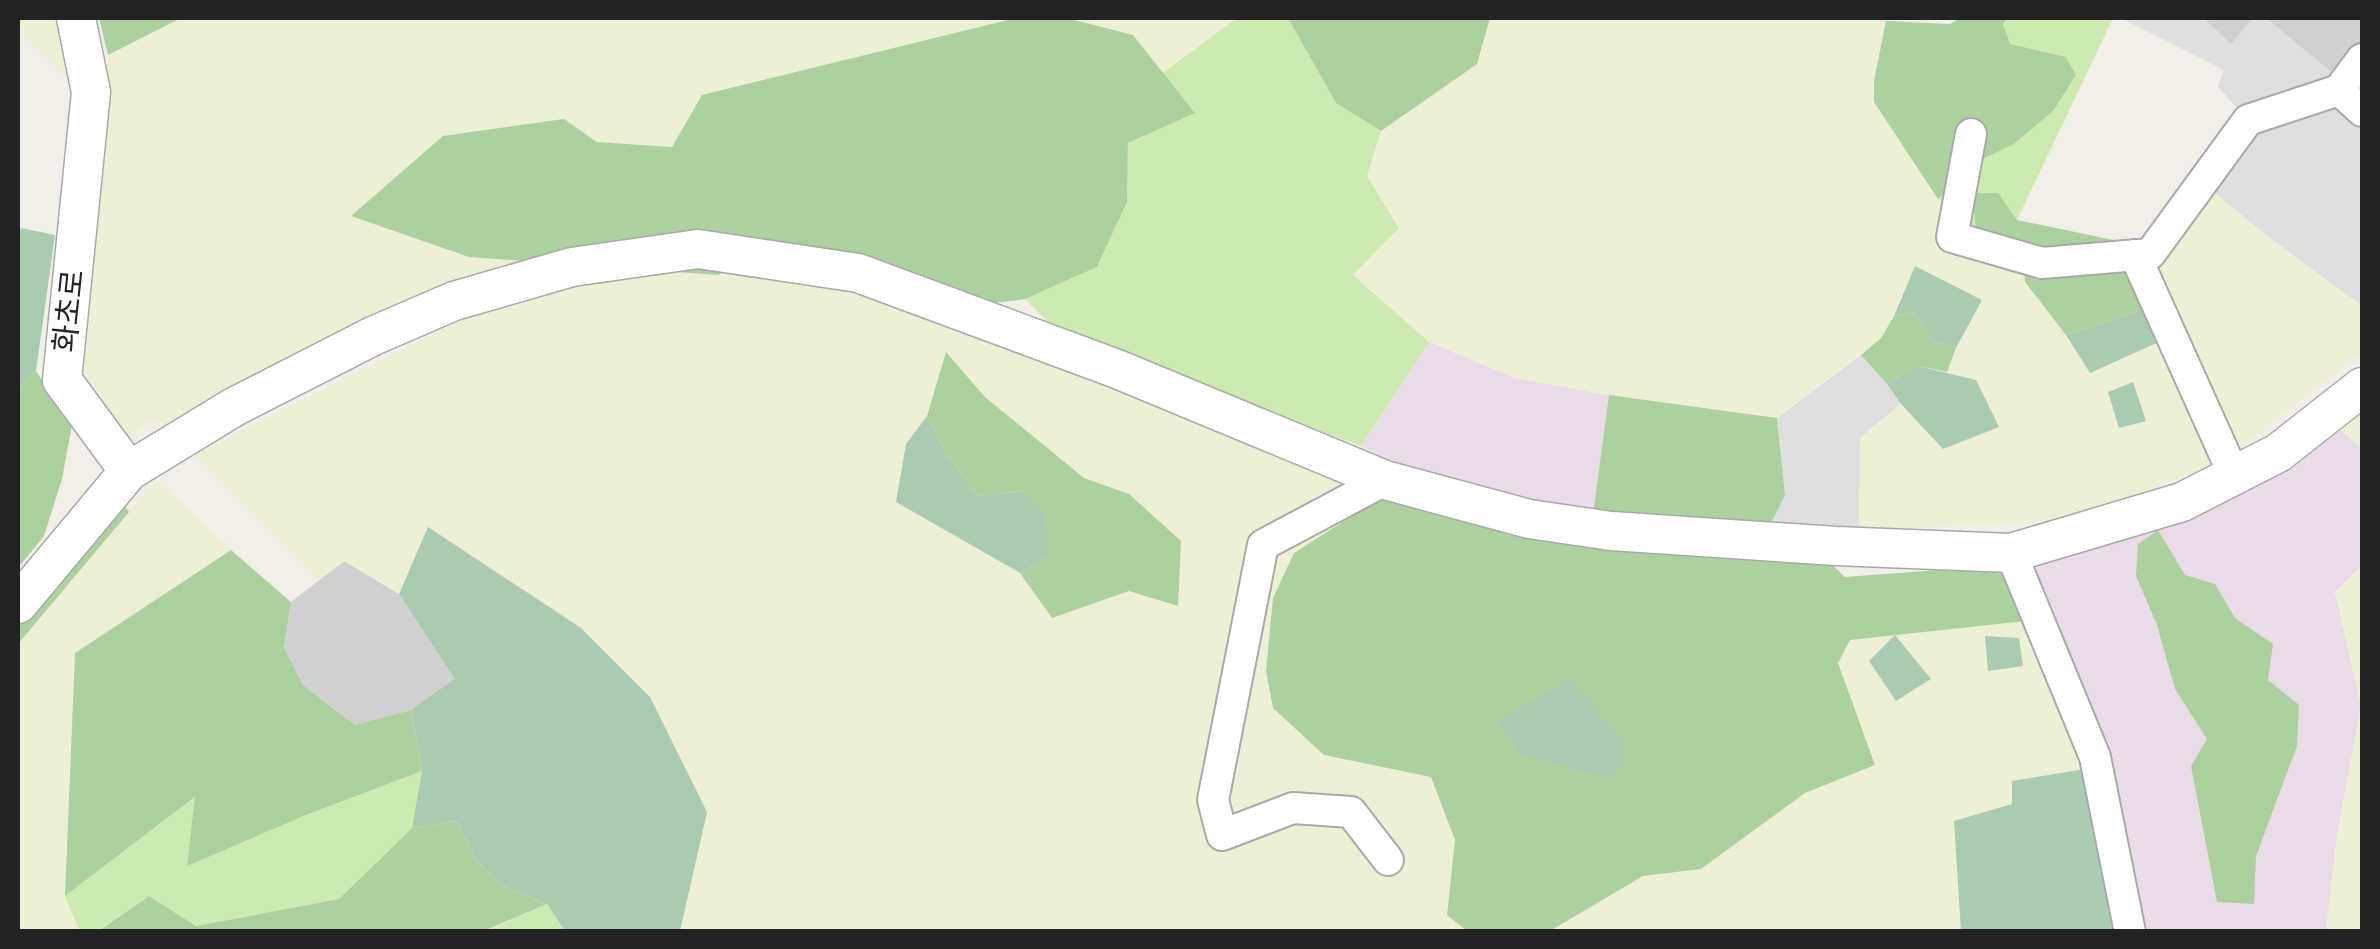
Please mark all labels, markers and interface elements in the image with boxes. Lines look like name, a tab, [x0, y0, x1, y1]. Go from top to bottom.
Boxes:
street label: 화초로	[47, 268, 91, 354]

